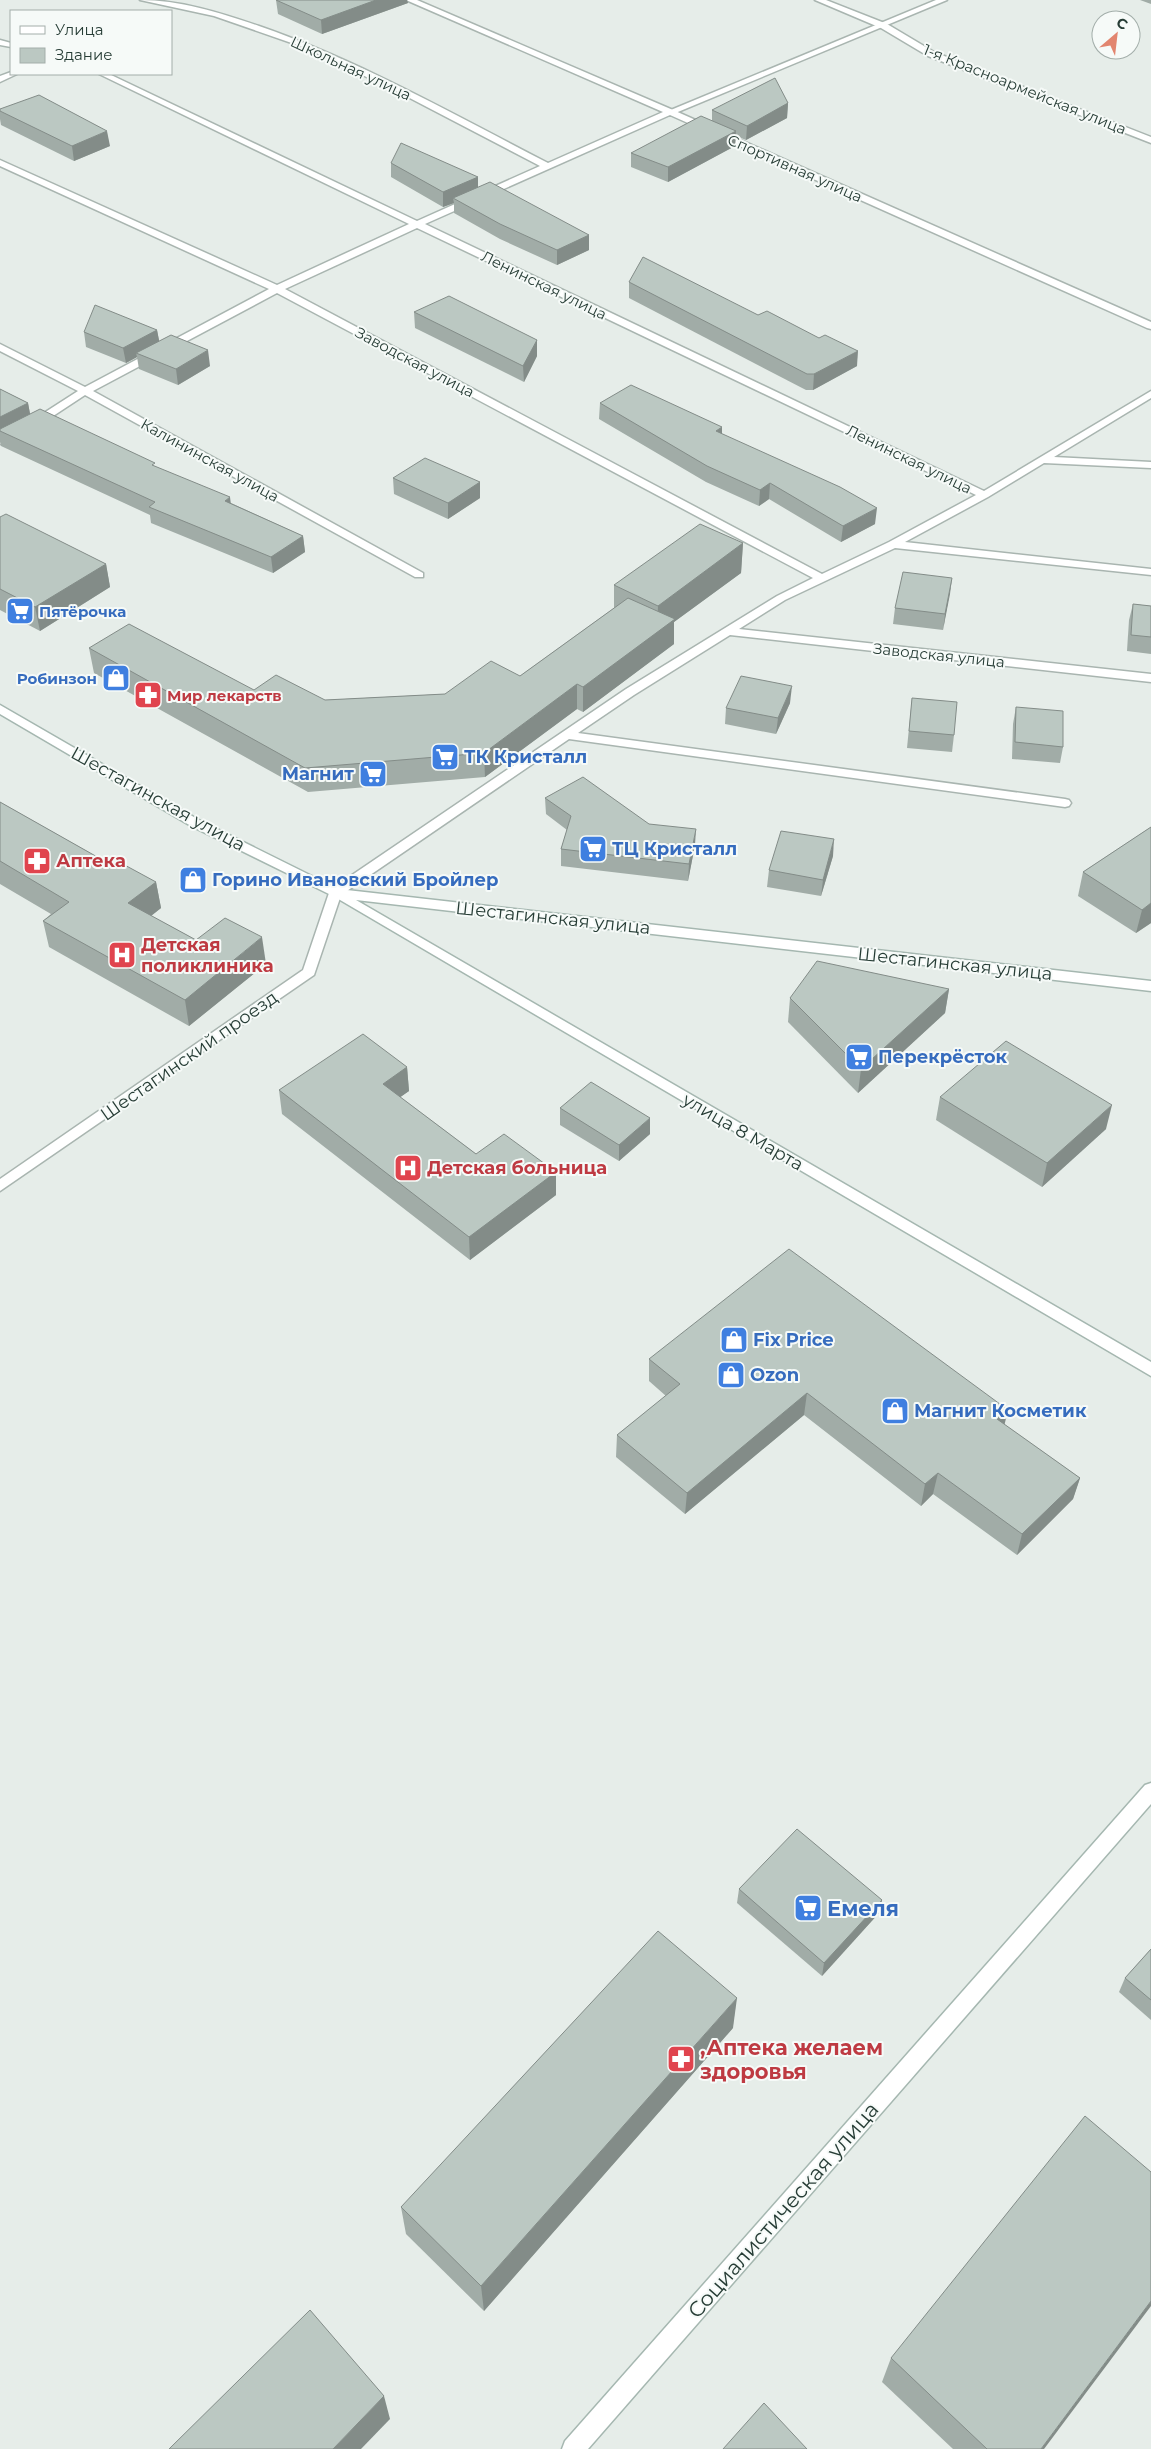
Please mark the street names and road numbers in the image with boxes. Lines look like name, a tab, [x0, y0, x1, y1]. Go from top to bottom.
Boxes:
street label: Школьная улица	[288, 32, 414, 104]
street label: 1-я Красноармейская улица	[921, 39, 1129, 139]
street label: Спортивная улица	[725, 130, 865, 206]
street label: Ленинская улица	[478, 246, 610, 324]
street label: Заводская улица	[352, 323, 478, 401]
street label: Калининская улица	[138, 414, 282, 506]
street label: Ленинская улица	[843, 420, 975, 498]
street label: Заводская улица	[872, 639, 1006, 671]
street label: Шестагинская улица	[67, 742, 249, 856]
street label: Шестагинская улица	[455, 897, 651, 939]
street label: Шестагинская улица	[857, 943, 1053, 985]
street label: Шестагинский проезд	[96, 986, 282, 1126]
street label: улица 8 Марта	[678, 1088, 807, 1176]
street label: Социалистическая улица	[682, 2097, 884, 2323]

